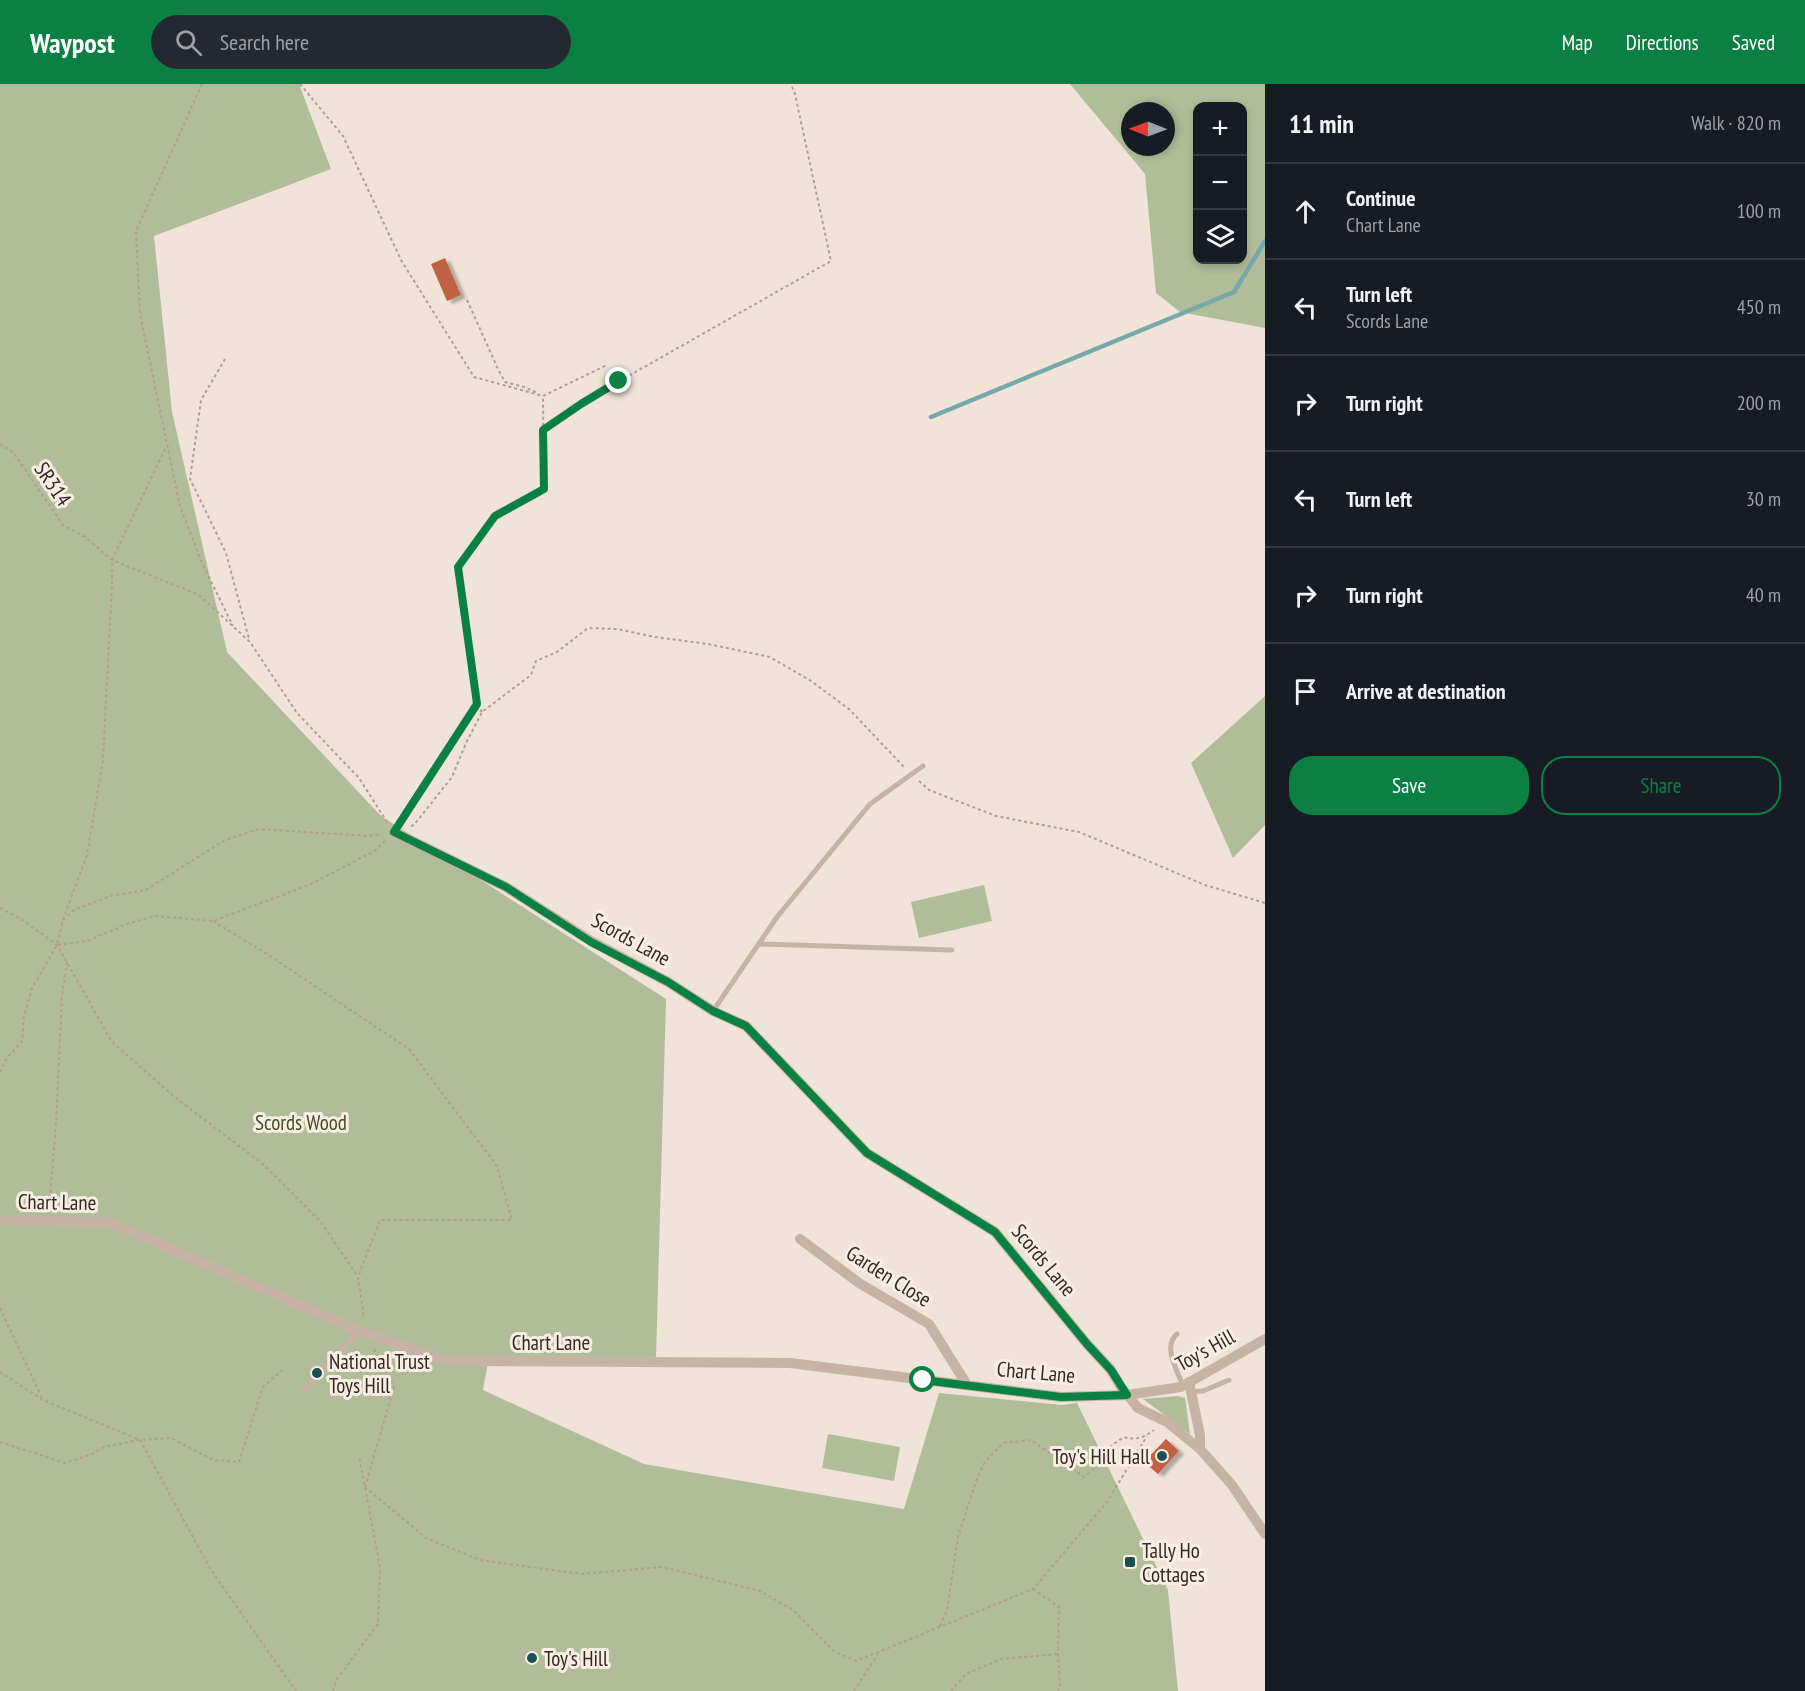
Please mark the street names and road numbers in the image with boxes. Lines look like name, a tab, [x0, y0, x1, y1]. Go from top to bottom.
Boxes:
street label: SR314	[29, 457, 78, 512]
street label: Scords Lane	[587, 906, 675, 972]
street label: Chart Lane	[18, 1188, 96, 1216]
street label: Scords Lane	[1006, 1218, 1082, 1302]
street label: Garden Close	[841, 1239, 937, 1313]
street label: Toy's Hill	[1171, 1323, 1240, 1377]
street label: Chart Lane	[512, 1329, 590, 1356]
street label: Chart Lane	[996, 1355, 1076, 1389]

